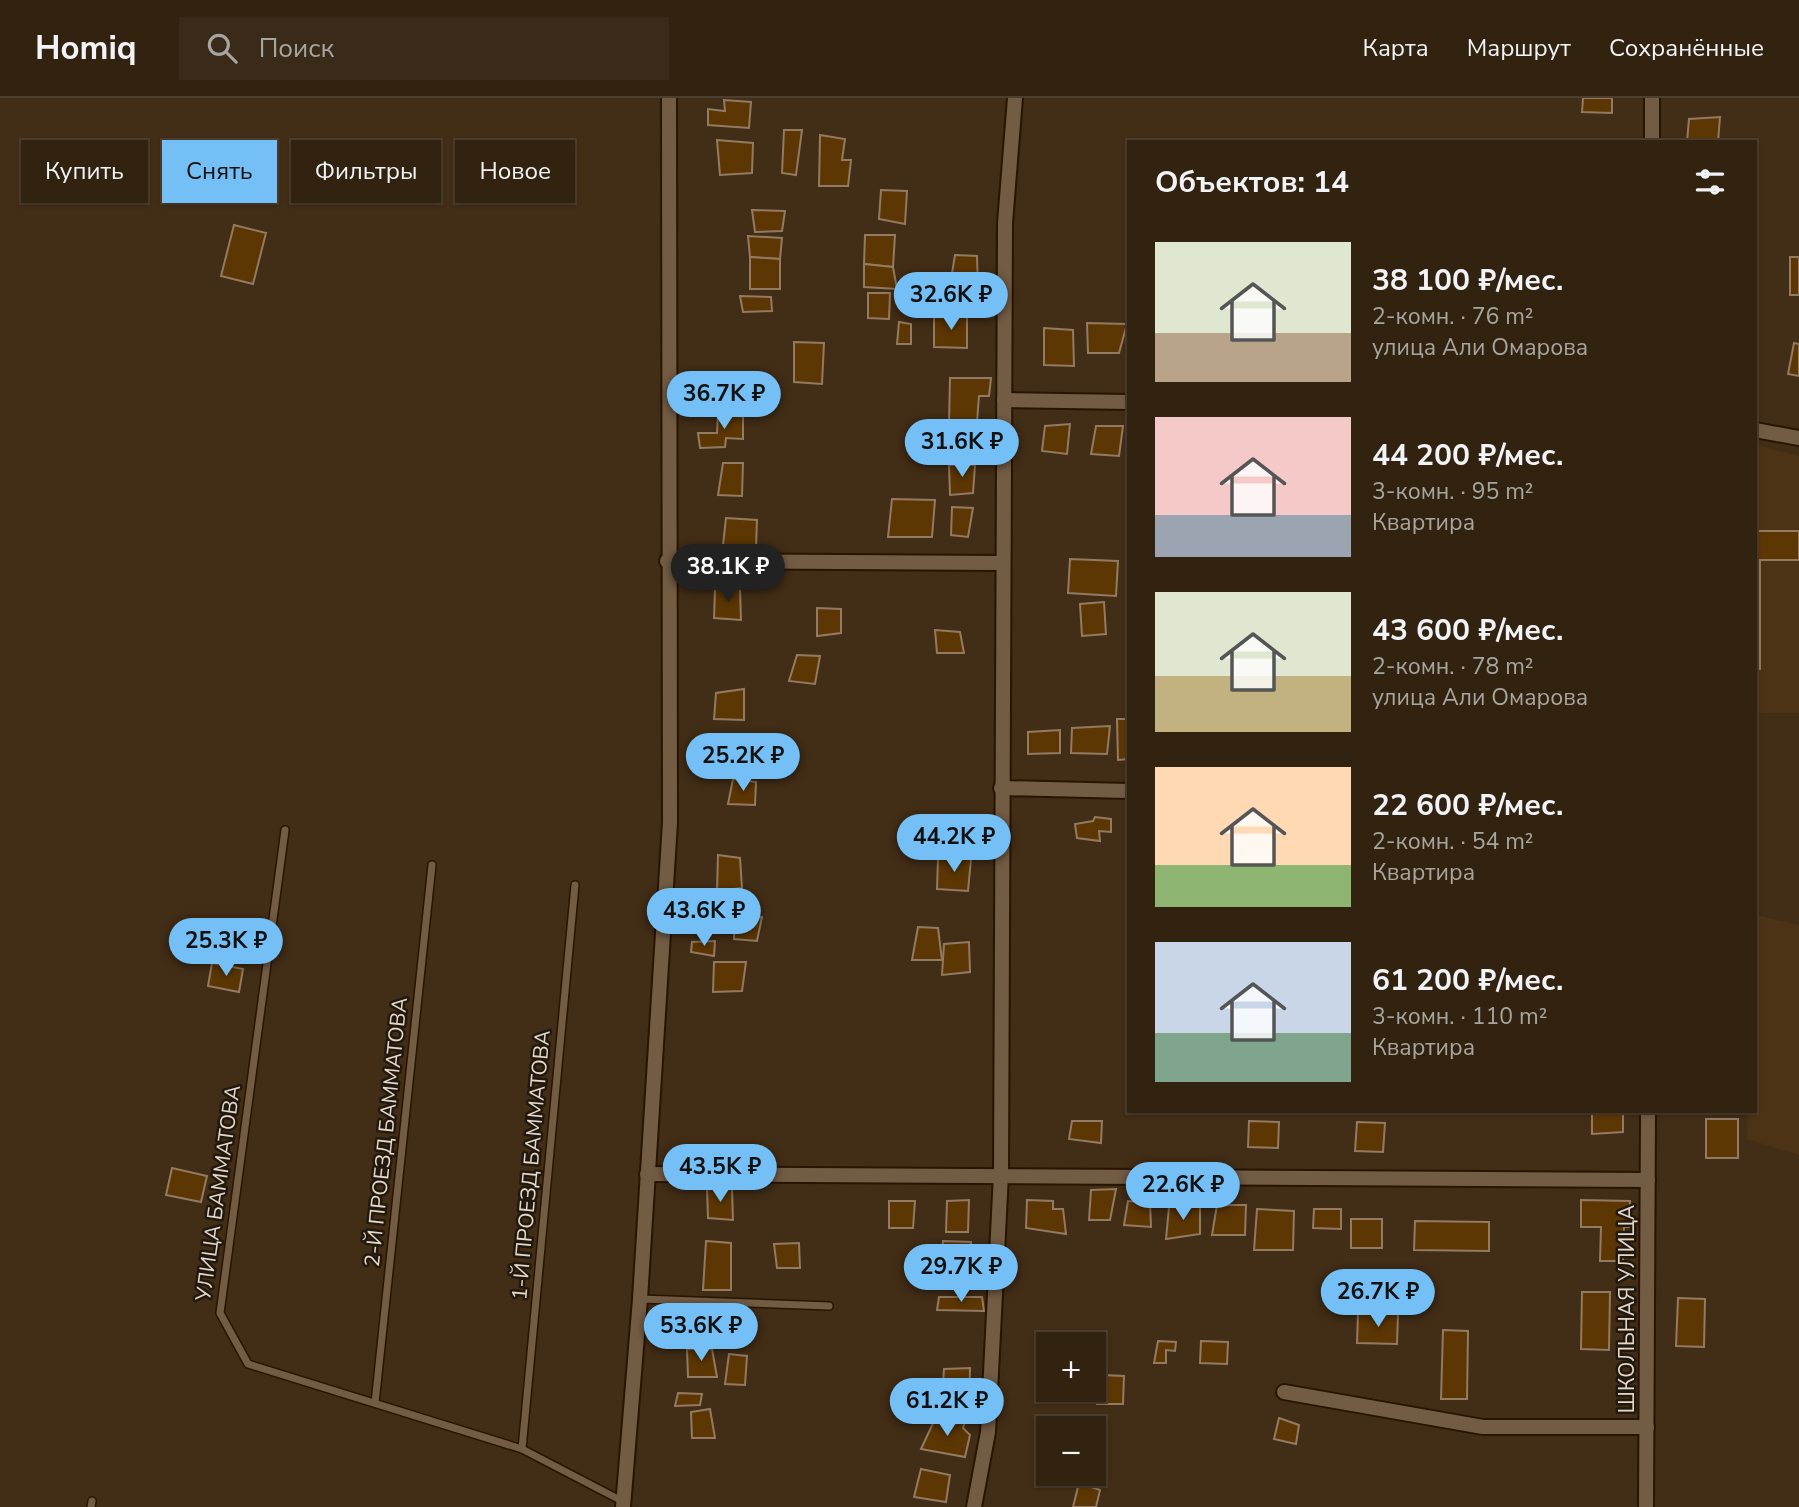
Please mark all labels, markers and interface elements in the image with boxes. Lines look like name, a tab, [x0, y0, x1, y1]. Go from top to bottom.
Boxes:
search box	[179, 17, 669, 80]
text: Homiq	[35, 26, 137, 71]
icon: search	[203, 29, 241, 67]
text: Поиск	[259, 31, 334, 66]
text: Карта	[1363, 32, 1429, 64]
text: Маршрут	[1467, 32, 1571, 64]
text: Сохранённые	[1609, 32, 1764, 64]
chip: Купить	[21, 140, 148, 203]
chip: Снять	[162, 140, 277, 203]
chip: Фильтры	[291, 140, 441, 203]
chip: Новое	[455, 140, 575, 203]
text: Объектов: 14	[1155, 162, 1349, 203]
icon: filters	[1691, 163, 1729, 201]
text: 38 100 ₽/мес.	[1372, 260, 1563, 301]
icon: home	[1211, 270, 1295, 354]
pin: 32.6K ₽	[886, 272, 1016, 332]
text: 32.6K ₽	[910, 279, 992, 310]
text: 2-комн. · 76 m²	[1372, 301, 1534, 332]
text: улица Али Омарова	[1372, 332, 1588, 363]
pin: 36.7K ₽	[659, 372, 789, 431]
text: 36.7K ₽	[683, 378, 765, 409]
pin: 31.6K ₽	[897, 420, 1027, 479]
text: 31.6K ₽	[921, 426, 1003, 457]
text: 44 200 ₽/мес.	[1372, 435, 1563, 476]
icon: home	[1211, 445, 1295, 529]
text: 3-комн. · 95 m²	[1372, 476, 1534, 507]
text: Квартира	[1372, 507, 1475, 538]
pin: 38.1K ₽	[663, 545, 793, 604]
text: 38.1K ₽	[687, 551, 769, 582]
text: 43 600 ₽/мес.	[1372, 610, 1563, 651]
icon: home	[1211, 620, 1295, 704]
text: 2-комн. · 78 m²	[1372, 651, 1534, 682]
text: улица Али Омарова	[1372, 682, 1588, 713]
pin: 25.2K ₽	[678, 734, 808, 793]
text: 25.2K ₽	[702, 740, 784, 771]
text: 22 600 ₽/мес.	[1372, 785, 1563, 826]
icon: home	[1211, 795, 1295, 879]
pin: 44.2K ₽	[889, 814, 1019, 874]
text: 44.2K ₽	[913, 821, 995, 852]
text: 2-комн. · 54 m²	[1372, 826, 1534, 857]
text: Квартира	[1372, 857, 1475, 888]
pin: 43.6K ₽	[639, 888, 769, 948]
text: 43.6K ₽	[663, 895, 745, 926]
pin: 25.3K ₽	[161, 918, 291, 978]
text: 25.3K ₽	[185, 925, 267, 956]
text: 61 200 ₽/мес.	[1372, 960, 1563, 1001]
icon: home	[1211, 970, 1295, 1054]
street label: 2-Й ПРОЕЗД БАММАТОВА	[358, 996, 414, 1268]
text: 3-комн. · 110 m²	[1372, 1001, 1547, 1032]
street label: 1-Й ПРОЕЗД БАММАТОВА	[505, 1029, 557, 1301]
text: Квартира	[1372, 1032, 1475, 1063]
street label: УЛИЦА БАММАТОВА	[189, 1083, 247, 1304]
pin: 43.5K ₽	[655, 1144, 785, 1204]
text: 43.5K ₽	[679, 1151, 761, 1182]
pin: 22.6K ₽	[1118, 1162, 1248, 1222]
text: 22.6K ₽	[1142, 1169, 1224, 1200]
street label: ШКОЛЬНАЯ УЛИЦА	[1613, 1205, 1641, 1413]
pin: 29.7K ₽	[896, 1244, 1026, 1304]
text: 29.7K ₽	[920, 1251, 1002, 1282]
pin: 26.7K ₽	[1313, 1270, 1443, 1329]
text: 26.7K ₽	[1337, 1276, 1419, 1307]
pin: 53.6K ₽	[636, 1304, 766, 1363]
text: 53.6K ₽	[660, 1310, 742, 1341]
map controls	[1036, 1332, 1106, 1486]
button: +	[1036, 1332, 1106, 1402]
pin: 61.2K ₽	[882, 1378, 1012, 1438]
text: 61.2K ₽	[906, 1385, 988, 1416]
button: −	[1036, 1416, 1106, 1486]

